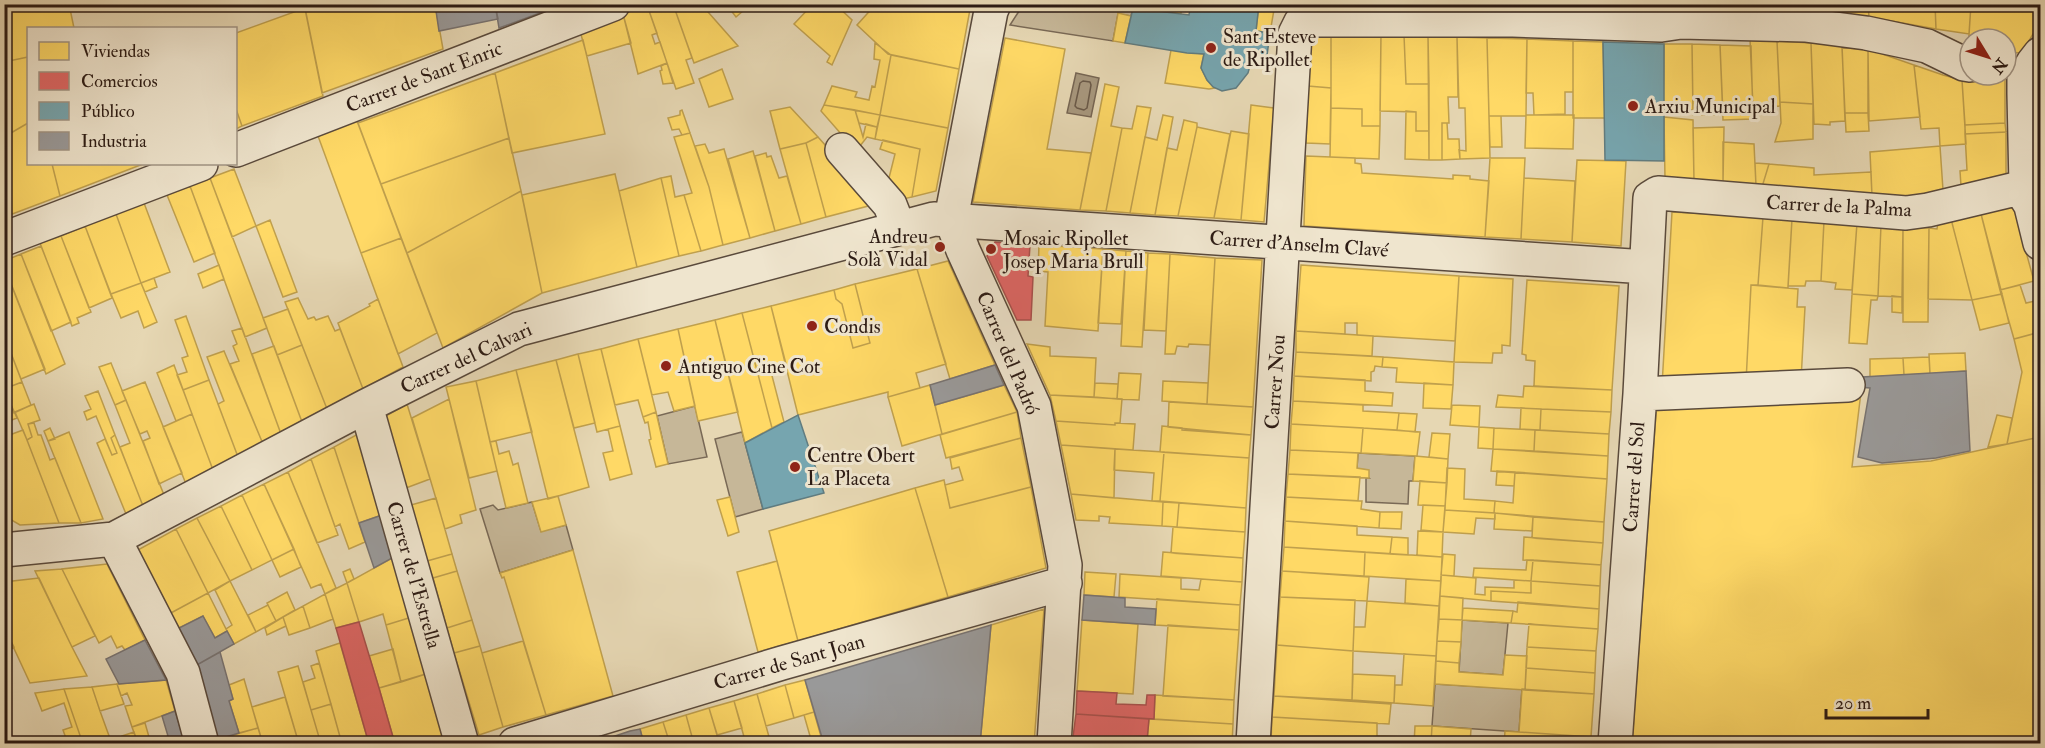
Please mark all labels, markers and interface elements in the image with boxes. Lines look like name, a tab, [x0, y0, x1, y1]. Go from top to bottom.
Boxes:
place label: Sant Esteve de Ripollet	[1223, 24, 1316, 73]
legend	[27, 27, 237, 165]
north arrow	[1958, 27, 2018, 87]
street label: Carrer de Sant Enric	[342, 36, 506, 118]
text: Viviendas	[81, 40, 150, 63]
marker: Sant Esteve de Ripollet	[1204, 41, 1218, 55]
text: N	[1986, 53, 2012, 78]
text: Comercios	[81, 70, 158, 93]
place label: Arxiu Municipal	[1644, 94, 1776, 120]
marker: Arxiu Municipal	[1626, 99, 1640, 113]
text: Público	[81, 100, 135, 123]
text: Industria	[81, 130, 147, 153]
street label: Carrer de la Palma	[1765, 190, 1913, 222]
place label: Andreu Solà Vidal	[847, 224, 928, 272]
street label: Carrer d'Anselm Clavé	[1209, 225, 1390, 263]
place label: Mosaic Ripollet Josep Maria Brull	[1002, 226, 1144, 275]
marker: Andreu Solà Vidal	[933, 240, 947, 254]
marker: Mosaic Ripollet Josep Maria Brull	[984, 242, 998, 256]
street label: Carrer del Padró	[971, 288, 1045, 418]
place label: Condis	[824, 314, 881, 339]
street label: Carrer del Calvari	[396, 317, 536, 399]
marker: Condis	[805, 319, 819, 333]
street label: Carrer Nou	[1259, 334, 1291, 430]
place label: Antiguo Cine Cot	[677, 354, 821, 379]
marker: Antiguo Cine Cot	[659, 359, 673, 373]
street label: Carrer del Sol	[1618, 421, 1650, 533]
place label: Centre Obert La Placeta	[807, 443, 916, 491]
marker: Centre Obert La Placeta	[788, 460, 802, 474]
street label: Carrer de l'Estrella	[381, 498, 447, 652]
street label: Carrer de Sant Joan	[710, 628, 868, 696]
scale bar	[1826, 682, 1928, 720]
text: 20 m	[1835, 692, 1871, 715]

